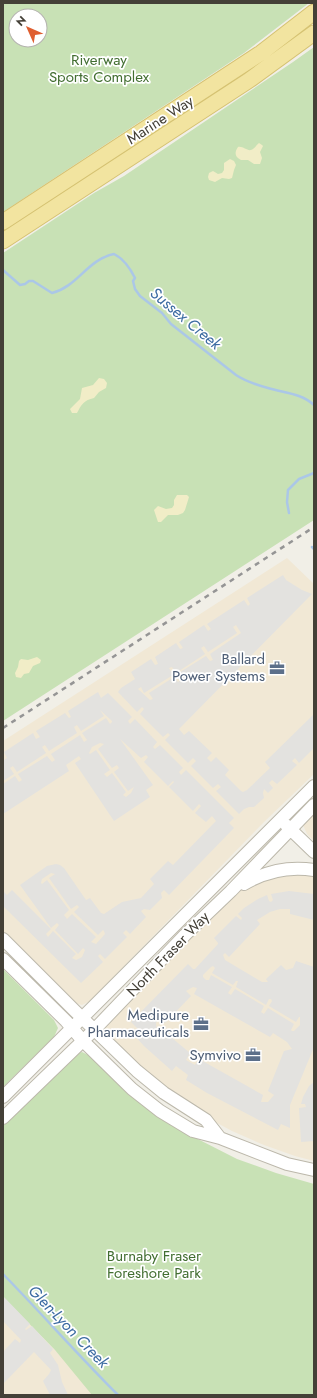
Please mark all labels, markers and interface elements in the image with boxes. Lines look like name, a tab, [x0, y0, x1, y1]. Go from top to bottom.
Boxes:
north arrow	[8, 8, 48, 48]
text: N	[12, 12, 30, 30]
park label: Riverway Sports Complex	[49, 49, 150, 88]
street label: Marine Way	[122, 90, 198, 150]
water label: Sussex Creek	[145, 282, 227, 356]
place label: Ballard Power Systems	[172, 648, 265, 687]
office icon: Ballard Power Systems	[268, 659, 286, 677]
street label: North Fraser Way	[122, 906, 215, 1002]
place label: Medipure Pharmaceuticals	[87, 1004, 189, 1043]
office icon: Medipure Pharmaceuticals	[192, 1015, 210, 1033]
place label: Symvivo	[189, 1044, 241, 1066]
office icon: Symvivo	[244, 1046, 262, 1064]
park label: Burnaby Fraser Foreshore Park	[107, 1245, 202, 1284]
water label: Glen-Lyon Creek	[23, 1280, 115, 1374]

